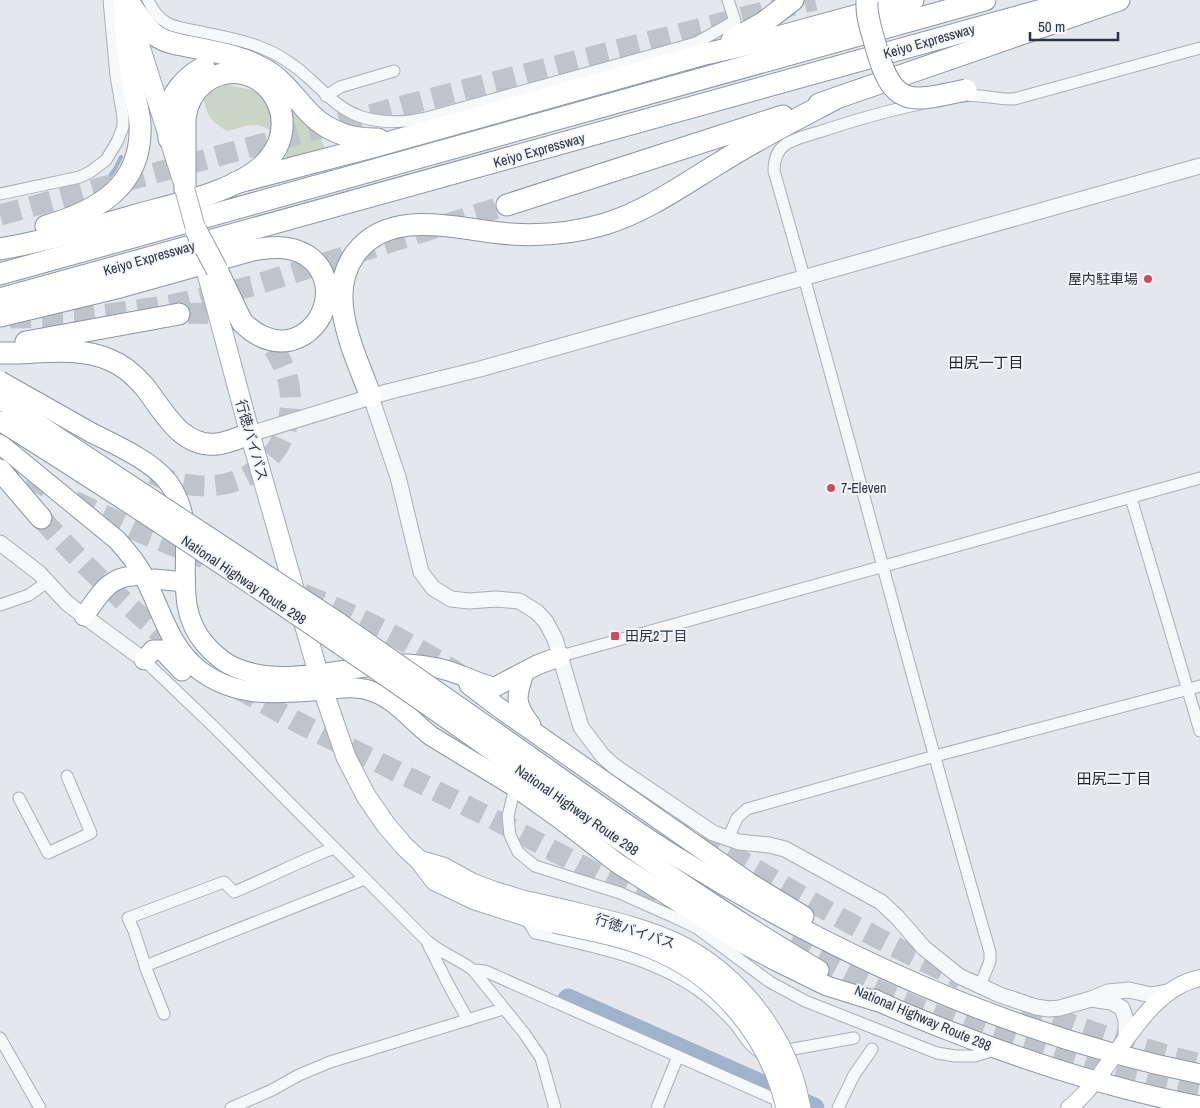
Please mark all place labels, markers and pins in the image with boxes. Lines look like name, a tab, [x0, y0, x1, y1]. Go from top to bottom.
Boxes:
place label: 屋内駐車場	[1068, 270, 1138, 288]
marker: 屋内駐車場	[1142, 273, 1154, 285]
place label: 7-Eleven	[841, 479, 886, 497]
marker: 7-Eleven	[825, 482, 837, 494]
place label: 田尻2丁目	[625, 627, 687, 645]
marker: 田尻2丁目	[609, 630, 621, 642]

